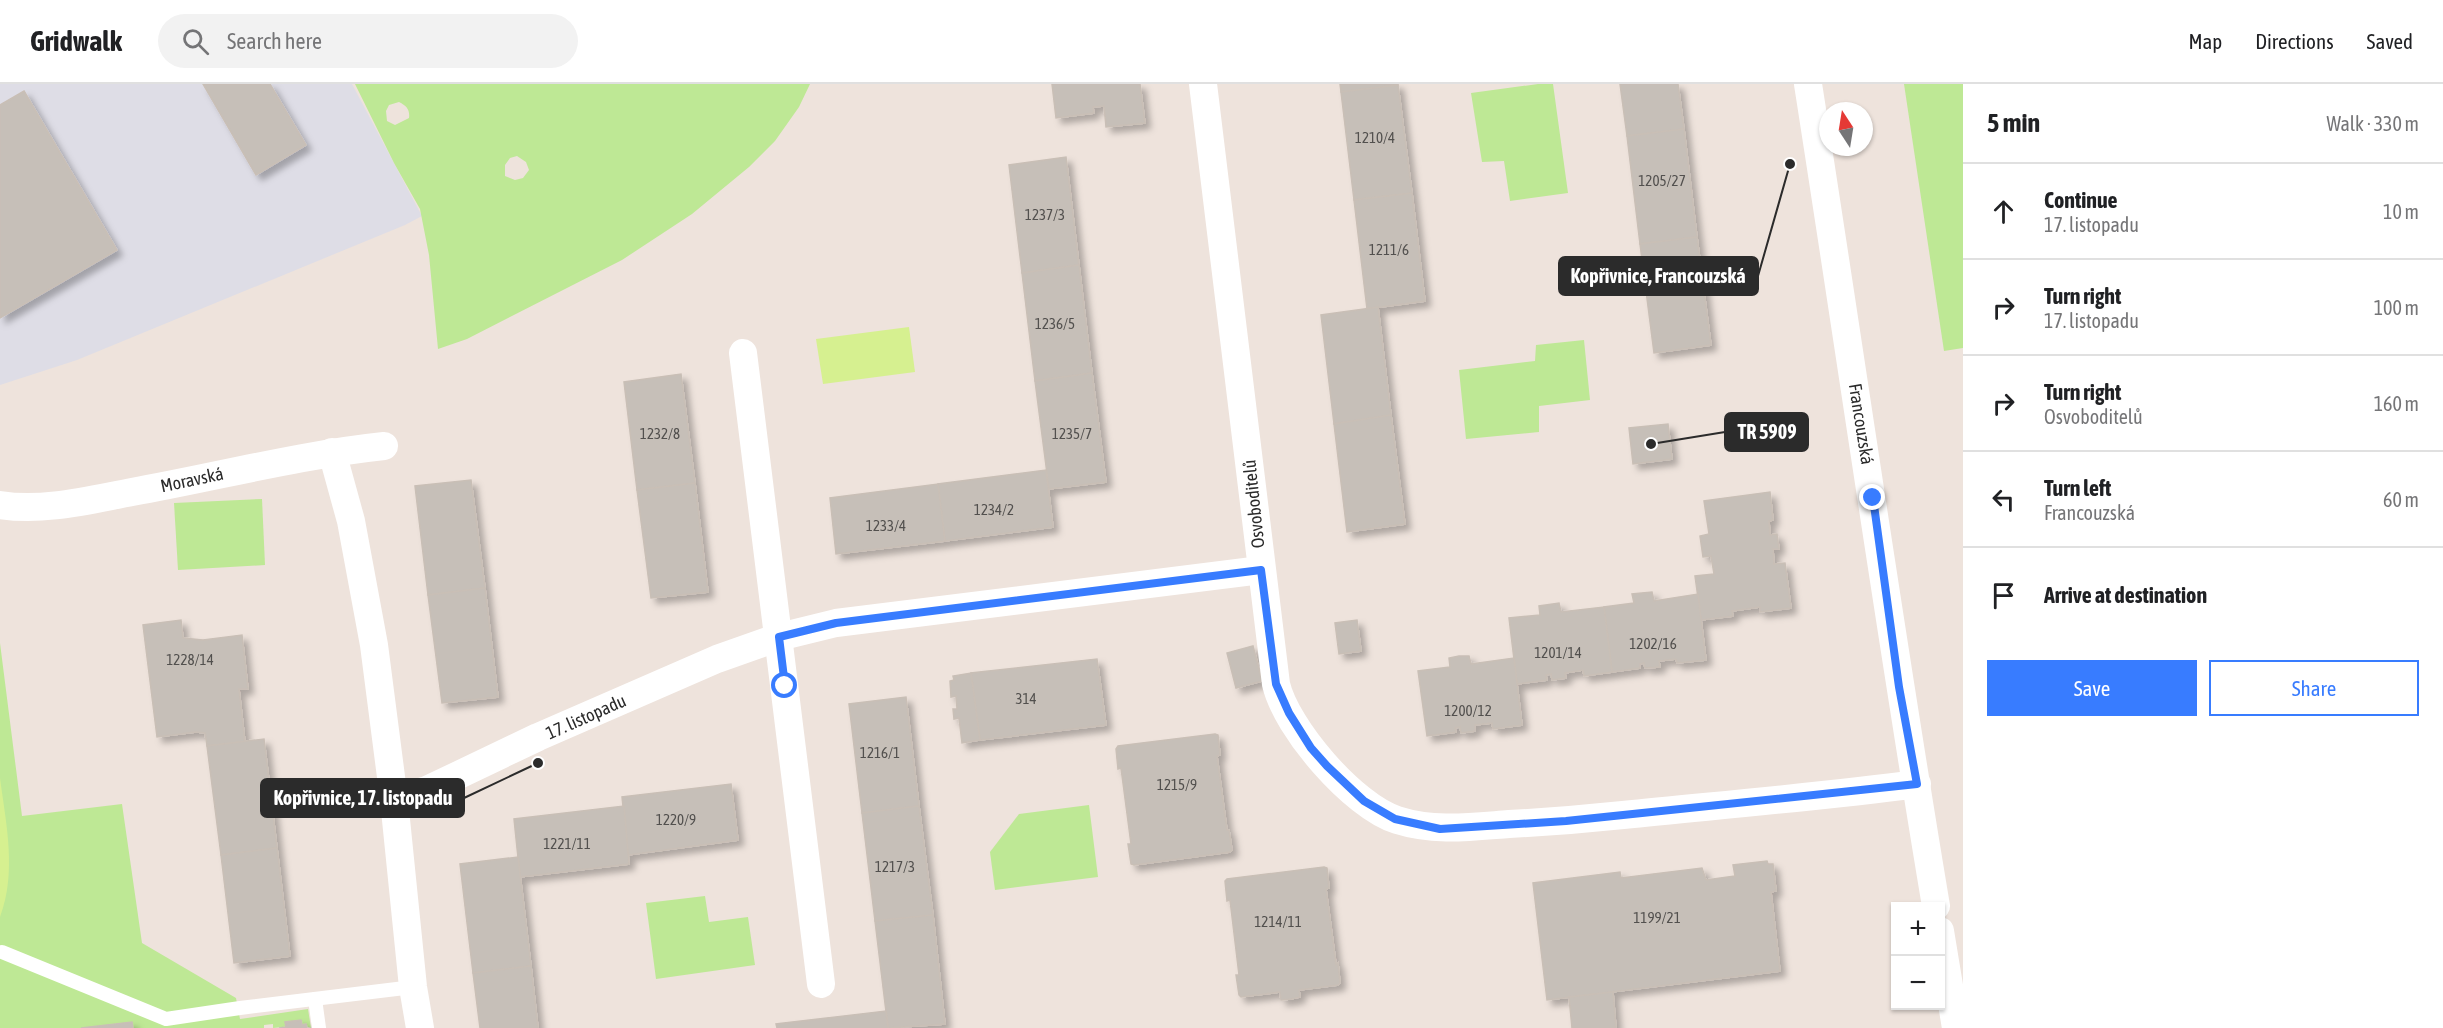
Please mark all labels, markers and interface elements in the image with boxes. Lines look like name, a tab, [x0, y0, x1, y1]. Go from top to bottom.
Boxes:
search box	[158, 14, 578, 68]
text: Gridwalk	[30, 25, 122, 57]
icon: search	[179, 25, 212, 58]
text: Search here	[227, 28, 322, 54]
text: Map	[2188, 29, 2222, 53]
text: Directions	[2255, 29, 2334, 53]
text: Saved	[2367, 29, 2413, 53]
north arrow	[1819, 102, 1873, 156]
text: 5 min	[1987, 108, 2040, 138]
text: Walk · 330 m	[2327, 112, 2419, 135]
house number: 1210/4	[1355, 129, 1395, 146]
house number: 1205/27	[1638, 172, 1686, 189]
text: Continue	[2044, 187, 2118, 213]
icon: ahead	[1987, 195, 2020, 228]
text: 10 m	[2383, 200, 2419, 223]
house number: 1237/3	[1025, 206, 1065, 223]
text: 17. listopadu	[2044, 213, 2139, 236]
house number: 1211/6	[1369, 241, 1409, 258]
callout: Kopřivnice, Francouzská	[1559, 257, 1758, 295]
text: Kopřivnice, Francouzská	[1570, 264, 1746, 287]
text: Turn right	[2044, 283, 2121, 309]
icon: right	[1987, 291, 2020, 324]
text: 100 m	[2374, 296, 2419, 319]
text: 17. listopadu	[2044, 309, 2139, 332]
house number: 1236/5	[1035, 315, 1075, 332]
text: Turn right	[2044, 379, 2121, 405]
street label: Francouzská	[1845, 382, 1878, 466]
icon: right	[1987, 387, 2020, 420]
text: 160 m	[2374, 392, 2419, 415]
text: Osvoboditelů	[2044, 405, 2143, 428]
callout: TR 5909	[1725, 413, 1808, 451]
text: TR 5909	[1737, 420, 1797, 443]
house number: 1232/8	[640, 425, 680, 442]
house number: 1235/7	[1052, 425, 1092, 442]
street label: Osvoboditelů	[1238, 459, 1269, 549]
street label: Moravská	[158, 463, 225, 496]
text: Turn left	[2044, 475, 2111, 501]
icon: left	[1987, 483, 2020, 516]
route end	[1859, 484, 1885, 510]
text: 60 m	[2383, 488, 2419, 511]
house number: 1234/2	[974, 501, 1014, 518]
text: Francouzská	[2044, 501, 2135, 524]
house number: 1233/4	[866, 517, 906, 534]
icon: arrive	[1987, 579, 2020, 612]
text: Arrive at destination	[2044, 582, 2207, 608]
house number: 1202/16	[1629, 635, 1677, 652]
house number: 1201/14	[1534, 644, 1582, 661]
house number: 1228/14	[166, 651, 214, 668]
button: Save	[1987, 660, 2197, 716]
button: Share	[2209, 660, 2419, 716]
route start	[771, 672, 797, 698]
street label: 17. listopadu	[542, 690, 629, 744]
house number: 314	[1015, 690, 1037, 707]
house number: 1200/12	[1444, 702, 1492, 719]
house number: 1216/1	[860, 744, 900, 761]
house number: 1215/9	[1157, 776, 1197, 793]
callout: Kopřivnice, 17. listopadu	[261, 779, 464, 817]
text: Kopřivnice, 17. listopadu	[273, 786, 453, 809]
house number: 1220/9	[656, 811, 696, 828]
house number: 1221/11	[543, 835, 591, 852]
house number: 1217/3	[875, 858, 915, 875]
map controls	[1891, 902, 1945, 1010]
button: +	[1891, 902, 1945, 956]
house number: 1199/21	[1633, 909, 1681, 926]
house number: 1214/11	[1254, 913, 1302, 930]
button: −	[1891, 956, 1945, 1010]

